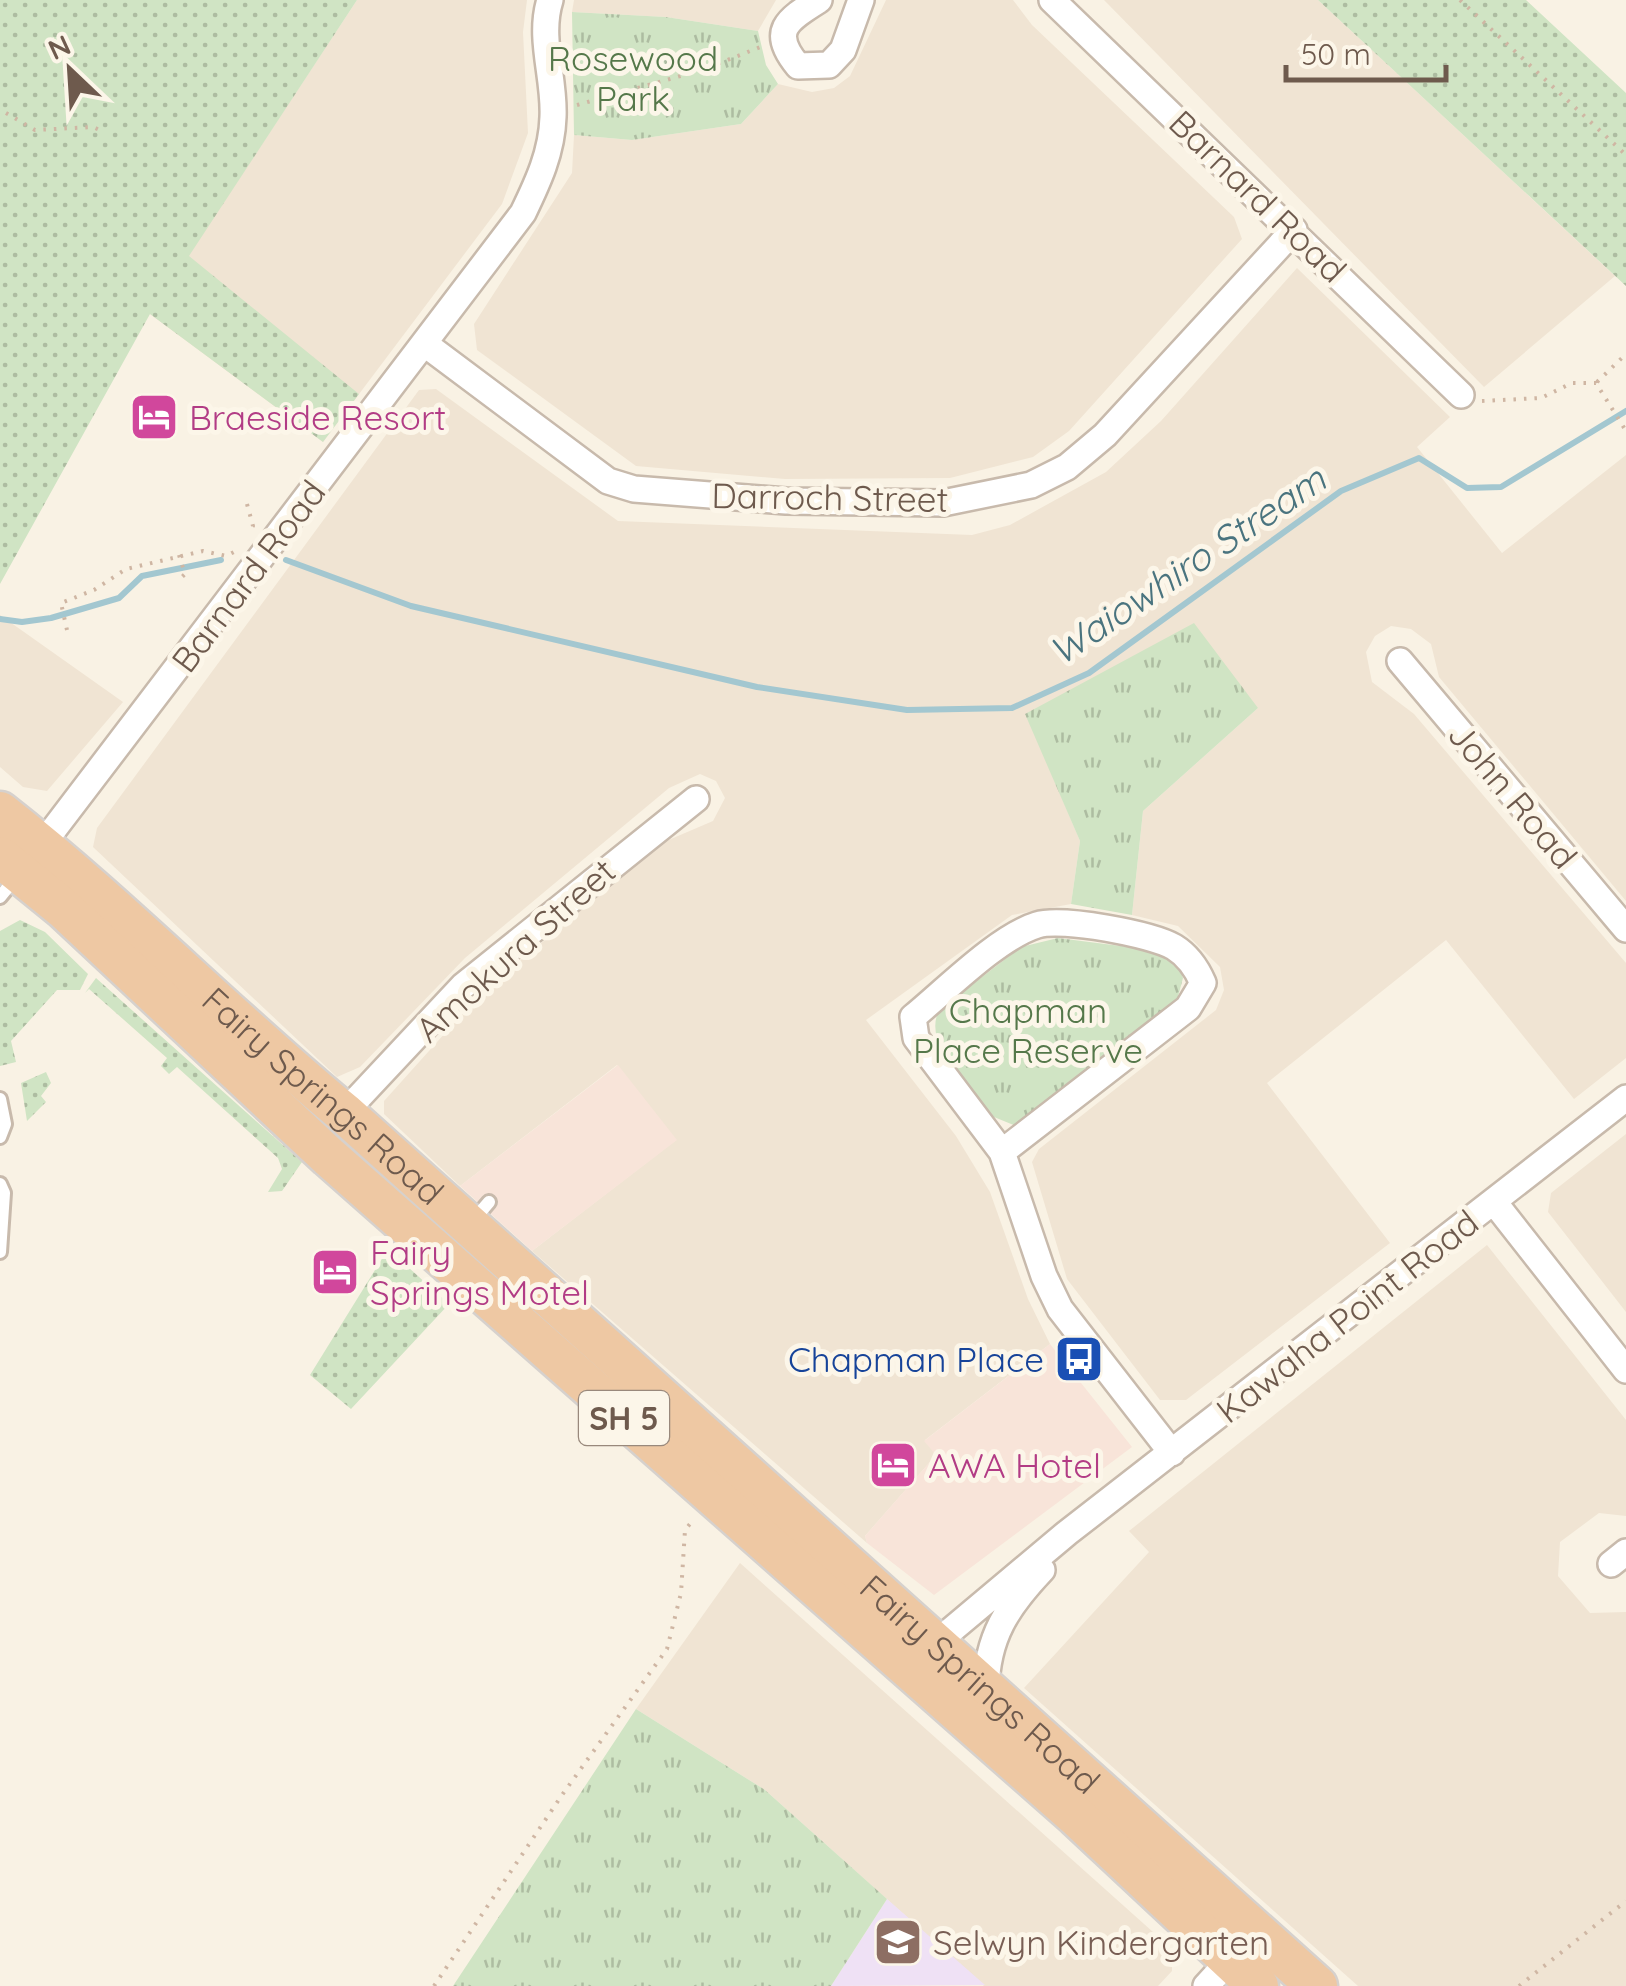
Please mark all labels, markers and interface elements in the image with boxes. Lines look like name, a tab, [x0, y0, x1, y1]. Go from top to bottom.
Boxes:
north arrow	[20, 20, 120, 120]
scale bar	[1286, 20, 1446, 82]
text: N	[42, 27, 76, 67]
text: 50 m	[1301, 35, 1371, 73]
park label: Rosewood Park	[548, 36, 718, 120]
street label: Barnard Road	[1160, 101, 1356, 291]
hotel icon: Braeside Resort	[128, 391, 180, 443]
place label: Braeside Resort	[189, 395, 446, 439]
water label: Waiowhiro Stream	[1040, 454, 1336, 675]
street label: Barnard Road	[161, 471, 335, 681]
street label: Darroch Street	[711, 473, 949, 521]
street label: John Road	[1439, 713, 1587, 877]
street label: Amokura Street	[406, 849, 624, 1051]
street label: Fairy Springs Road	[193, 977, 453, 1214]
park label: Chapman Place Reserve	[913, 988, 1143, 1072]
street label: Kawaha Point Road	[1207, 1200, 1487, 1432]
place label: Fairy Springs Motel	[370, 1230, 589, 1314]
hotel icon: Fairy Springs Motel	[309, 1246, 361, 1298]
bus stop icon: Chapman Place	[1053, 1333, 1105, 1385]
place label: Chapman Place	[788, 1337, 1044, 1381]
road number: SH 5	[579, 1391, 669, 1445]
hotel icon: AWA Hotel	[867, 1439, 919, 1491]
place label: AWA Hotel	[928, 1443, 1101, 1487]
street label: Fairy Springs Road	[851, 1565, 1109, 1803]
school or university icon: Selwyn Kindergarten	[872, 1916, 924, 1968]
place label: Selwyn Kindergarten	[933, 1920, 1269, 1964]

